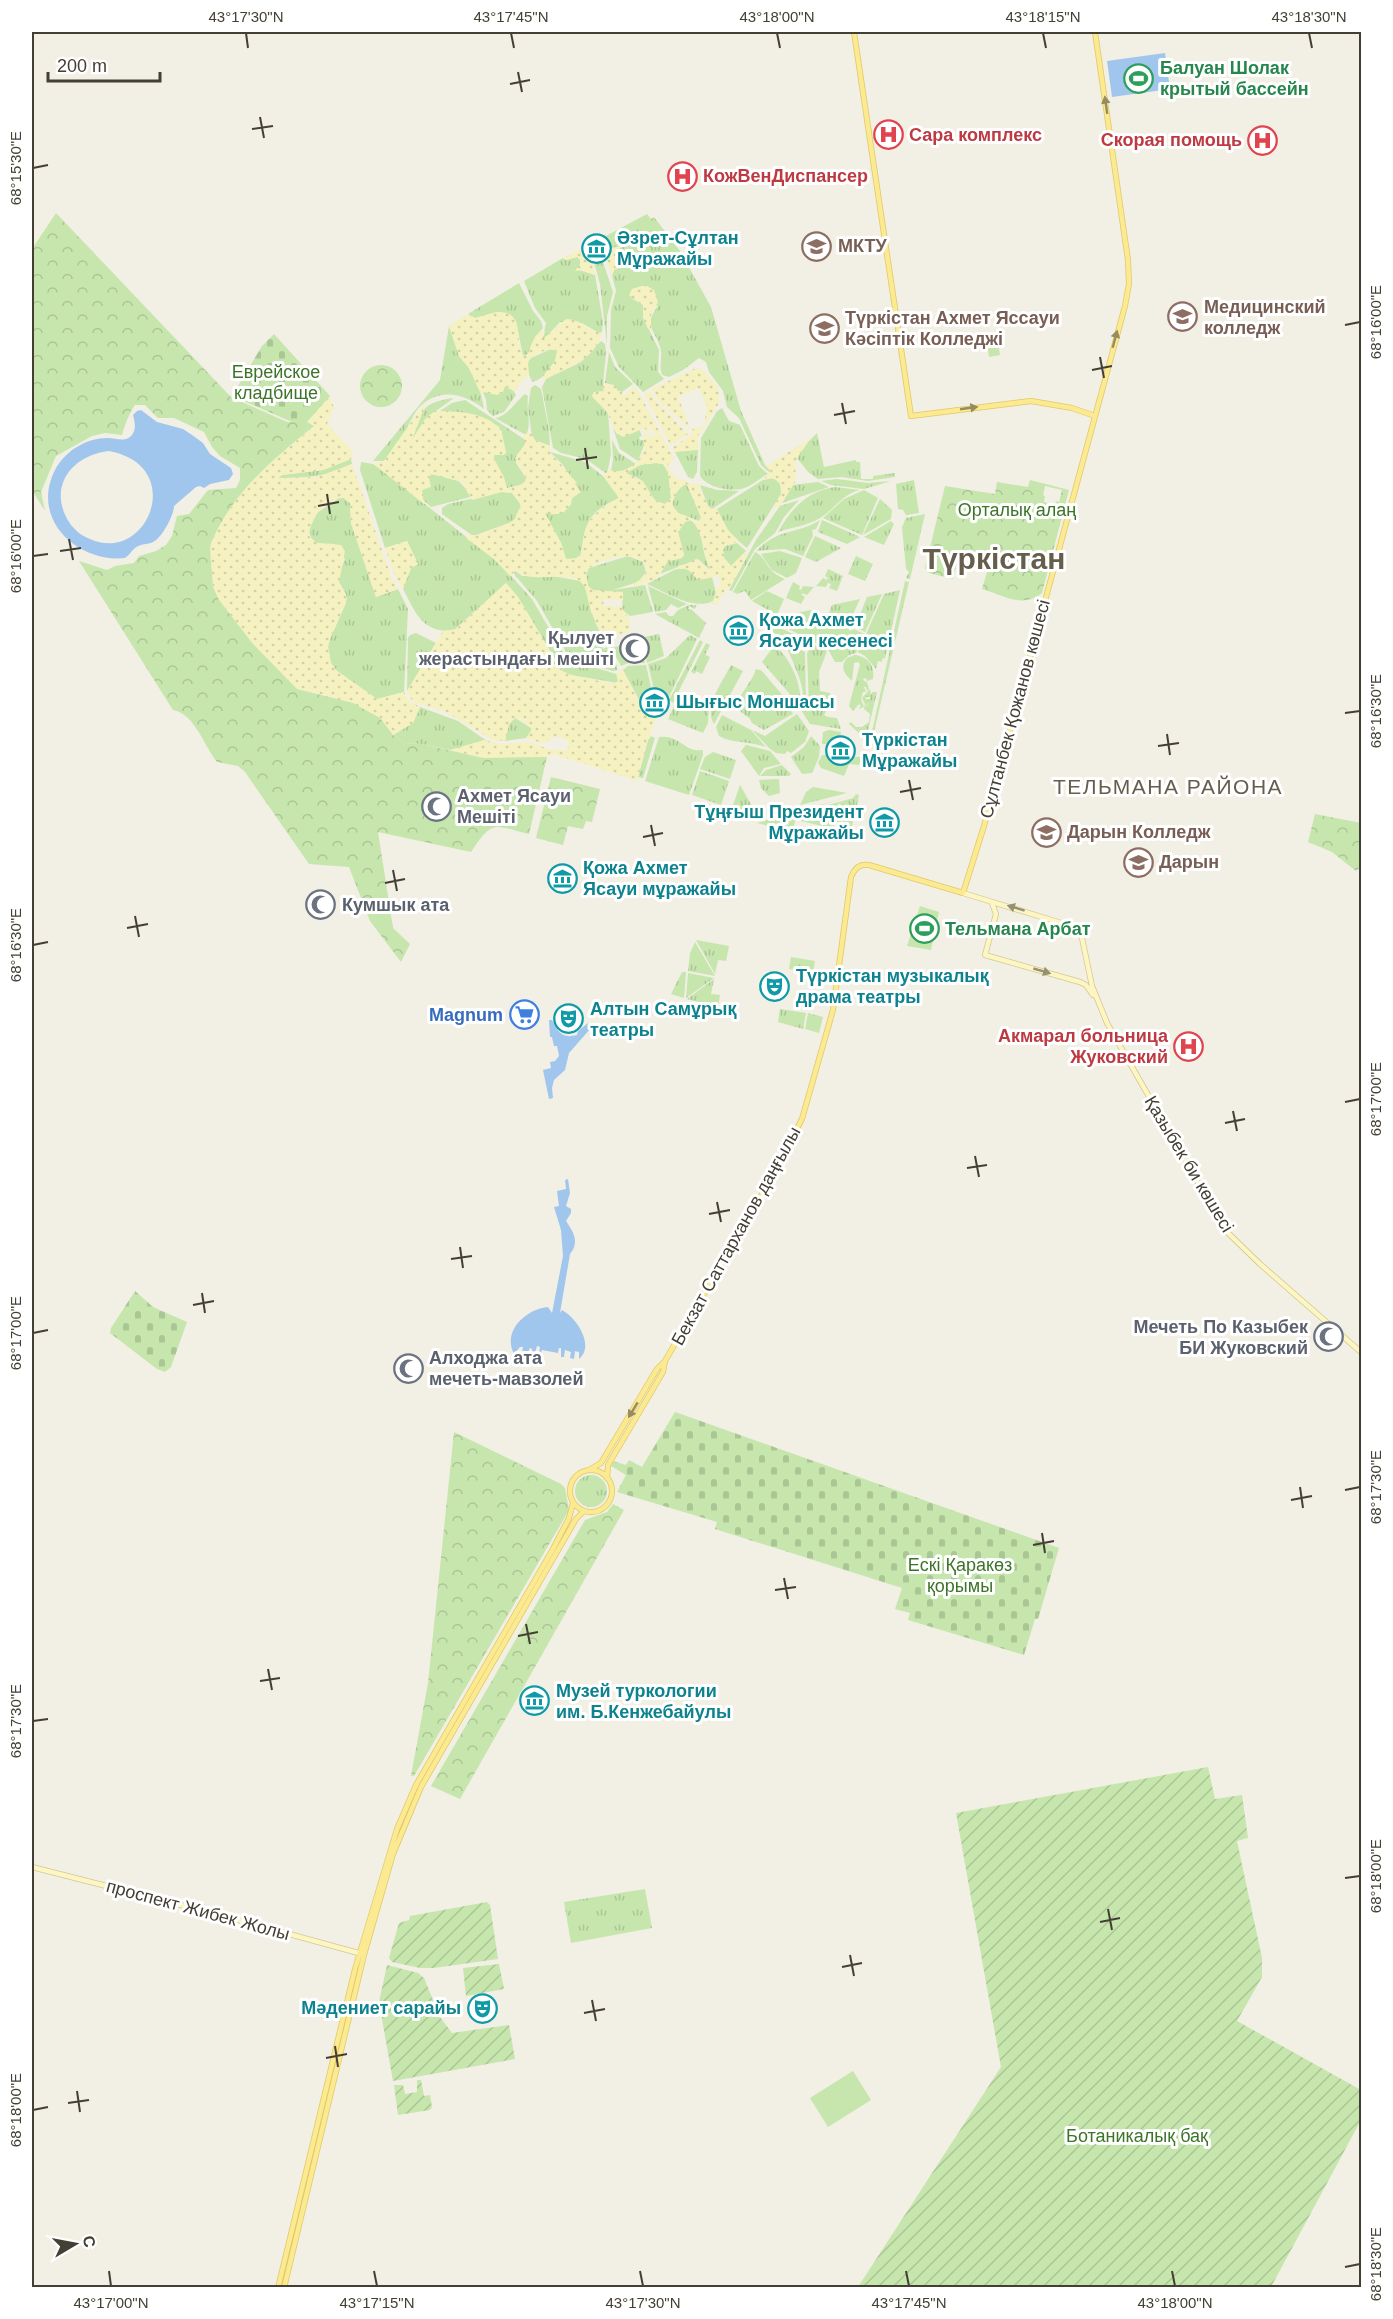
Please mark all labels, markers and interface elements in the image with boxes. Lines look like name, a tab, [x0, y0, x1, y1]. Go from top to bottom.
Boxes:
text: 43°17'30"N	[208, 8, 284, 25]
text: 43°17'45"N	[473, 8, 549, 25]
text: 43°18'00"N	[739, 8, 815, 25]
text: 43°18'15"N	[1005, 8, 1081, 25]
text: 43°18'30"N	[1271, 8, 1347, 25]
scale bar	[48, 45, 160, 83]
text: 200 m	[57, 56, 107, 76]
place label: Балуан Шолак крытый бассейн	[1160, 58, 1309, 99]
sports icon: Балуан Шолак крытый бассейн	[1123, 62, 1155, 94]
one-way arrow	[1102, 95, 1111, 114]
hospital icon: Сара комплекс	[872, 119, 904, 151]
hospital icon: Скорая помощь	[1247, 124, 1279, 156]
place label: Сара комплекс	[909, 125, 1042, 145]
place label: Скорая помощь	[1101, 130, 1242, 150]
text: 68°15'30"E	[7, 131, 24, 205]
hospital icon: КожВенДиспансер	[666, 160, 698, 192]
place label: КожВенДиспансер	[703, 166, 868, 186]
place label: Әзрет-Сұлтан Мұражайы	[617, 228, 739, 269]
school or university icon: МКТУ	[801, 230, 833, 262]
museum icon: Әзрет-Сұлтан Мұражайы	[580, 232, 612, 264]
place label: МКТУ	[838, 236, 887, 256]
text: 68°16'00"E	[1367, 285, 1384, 359]
place label: Медицинский колледж	[1204, 297, 1326, 338]
school or university icon: Медицинский колледж	[1167, 301, 1199, 333]
place label: Түркістан Ахмет Яссауи Кәсіптік Колледжі	[845, 308, 1060, 349]
school or university icon: Түркістан Ахмет Яссауи Кәсіптік Колледжі	[808, 312, 840, 344]
one-way arrow	[1111, 330, 1121, 348]
park label: Еврейское кладбище	[232, 362, 320, 403]
one-way arrow	[959, 403, 978, 413]
park label: Орталық алаң	[958, 500, 1076, 520]
text: 68°16'00"E	[7, 519, 24, 593]
district label: Түркістан	[923, 542, 1065, 575]
street label: Сұлтанбек Қожанов көшесі	[976, 597, 1054, 821]
place label: Қожа Ахмет Ясауи кесенесі	[759, 610, 893, 651]
museum icon: Қожа Ахмет Ясауи кесенесі	[722, 614, 754, 646]
place label: Қылует жерастындағы мешіті	[418, 628, 614, 669]
mosque icon: Қылует жерастындағы мешіті	[619, 632, 651, 664]
text: 68°16'30"E	[1367, 674, 1384, 748]
museum icon: Шығыс Моншасы	[639, 686, 671, 718]
place label: Шығыс Моншасы	[676, 692, 835, 712]
place label: Түркістан Мұражайы	[862, 730, 957, 771]
museum icon: Түркістан Мұражайы	[825, 734, 857, 766]
district label: ТЕЛЬМАНА РАЙОНА	[1053, 775, 1283, 798]
place label: Ахмет Ясауи Мешіті	[457, 786, 571, 827]
mosque icon: Ахмет Ясауи Мешіті	[420, 790, 452, 822]
place label: Тұңғыш Президент Мұражайы	[694, 802, 864, 843]
museum icon: Тұңғыш Президент Мұражайы	[869, 806, 901, 838]
school or university icon: Дарын Колледж	[1030, 816, 1062, 848]
place label: Дарын Колледж	[1067, 822, 1211, 842]
school or university icon: Дарын	[1122, 846, 1154, 878]
place label: Дарын	[1159, 852, 1219, 872]
place label: Қожа Ахмет Ясауи мұражайы	[583, 858, 736, 899]
museum icon: Қожа Ахмет Ясауи мұражайы	[546, 862, 578, 894]
mosque icon: Кумшык ата	[305, 889, 337, 921]
place label: Кумшык ата	[342, 895, 450, 915]
one-way arrow	[1007, 903, 1025, 913]
text: 68°16'30"E	[7, 908, 24, 982]
sports icon: Тельмана Арбат	[908, 913, 940, 945]
place label: Тельмана Арбат	[945, 919, 1091, 939]
place label: Түркістан музыкалық драма театры	[796, 966, 990, 1007]
one-way arrow	[1033, 967, 1051, 976]
theatre icon: Түркістан музыкалық драма театры	[759, 970, 791, 1002]
supermarket icon: Magnum	[508, 999, 540, 1031]
place label: Алтын Самұрық театры	[590, 999, 737, 1040]
theatre icon: Алтын Самұрық театры	[553, 1003, 585, 1035]
place label: Magnum	[429, 1005, 503, 1025]
place label: Акмарал больница Жуковский	[998, 1026, 1169, 1067]
hospital icon: Акмарал больница Жуковский	[1173, 1030, 1205, 1062]
text: 68°17'00"E	[1367, 1062, 1384, 1136]
street label: Қазыбек би көшесі	[1140, 1092, 1238, 1236]
street label: Бекзат Саттарханов даңғылы	[667, 1123, 805, 1349]
text: 68°17'00"E	[7, 1296, 24, 1370]
place label: Мечеть По Казыбек БИ Жуковский	[1134, 1317, 1309, 1358]
mosque icon: Мечеть По Казыбек БИ Жуковский	[1313, 1321, 1345, 1353]
place label: Алходжа ата мечеть-мавзолей	[429, 1348, 583, 1389]
mosque icon: Алходжа ата мечеть-мавзолей	[392, 1352, 424, 1384]
one-way arrow	[627, 1402, 638, 1418]
text: 68°17'30"E	[1367, 1450, 1384, 1524]
park label: Ескі Қаракөз қорымы	[908, 1555, 1012, 1596]
place label: Музей туркологии им. Б.Кенжебайулы	[556, 1681, 731, 1722]
text: 68°17'30"E	[7, 1684, 24, 1758]
museum icon: Музей туркологии им. Б.Кенжебайулы	[519, 1685, 551, 1717]
text: 68°18'00"E	[1367, 1839, 1384, 1913]
street label: проспект Жибек Жолы	[104, 1876, 292, 1944]
theatre icon: Мәдениет сарайы	[466, 1992, 498, 2024]
place label: Мәдениет сарайы	[301, 1998, 461, 2018]
text: 68°18'00"E	[7, 2073, 24, 2147]
park label: Ботаникалық бақ	[1066, 2126, 1208, 2146]
north arrow	[45, 2214, 105, 2274]
text: 68°18'30"E	[1367, 2227, 1384, 2301]
text: С	[80, 2234, 99, 2249]
text: 43°17'00"N	[73, 2294, 149, 2311]
text: 43°17'15"N	[339, 2294, 415, 2311]
text: 43°17'30"N	[605, 2294, 681, 2311]
text: 43°17'45"N	[871, 2294, 947, 2311]
text: 43°18'00"N	[1137, 2294, 1213, 2311]

